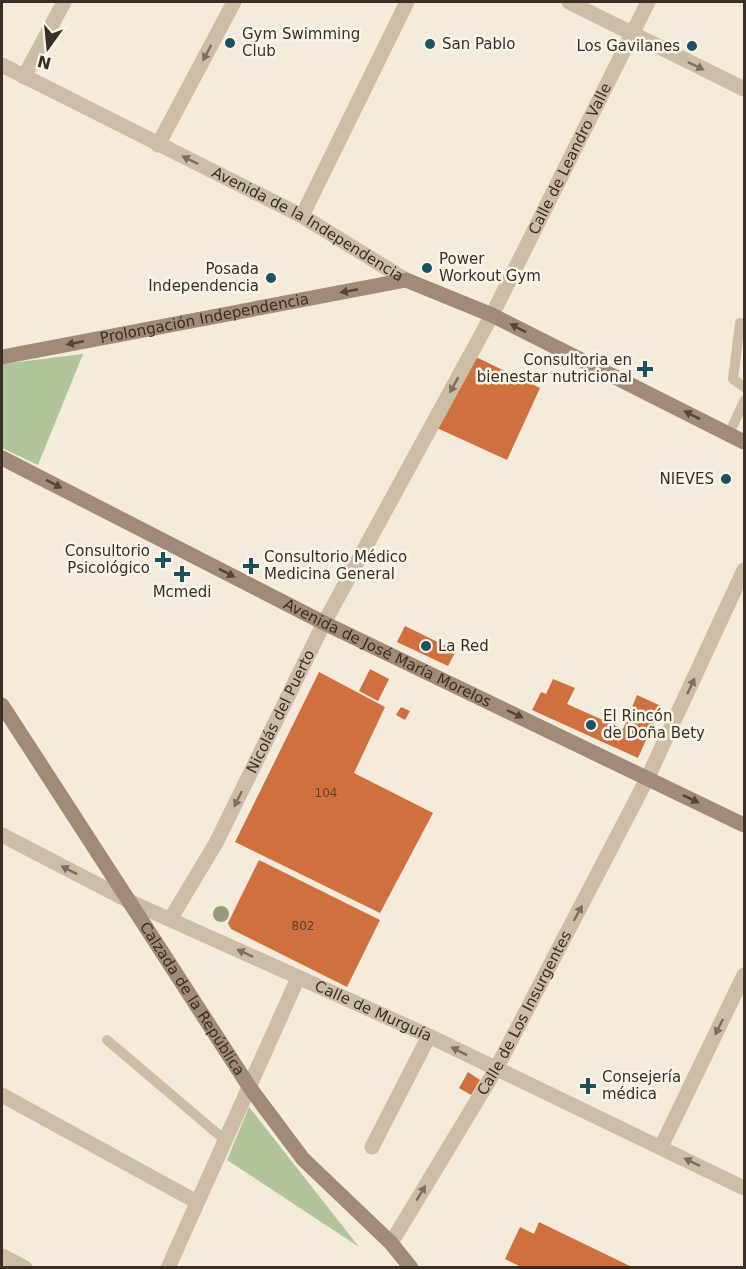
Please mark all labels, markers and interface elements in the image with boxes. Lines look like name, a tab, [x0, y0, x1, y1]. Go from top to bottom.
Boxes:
north arrow	[18, 18, 78, 78]
place label: Gym Swimming Club	[242, 25, 360, 60]
place label: San Pablo	[442, 35, 515, 53]
marker: Gym Swimming Club	[223, 36, 237, 50]
marker: San Pablo	[423, 37, 437, 51]
place label: Los Gavilanes	[576, 37, 680, 55]
marker: Los Gavilanes	[685, 39, 699, 53]
one-way arrow	[202, 45, 212, 62]
text: N	[35, 51, 53, 73]
one-way arrow	[688, 61, 705, 70]
street label: Calle de Leandro Valle	[525, 80, 615, 237]
one-way arrow	[181, 156, 198, 165]
street label: Avenida de la Independencia	[209, 163, 407, 285]
place label: Power Workout Gym	[439, 250, 541, 285]
place label: Posada Independencia	[148, 260, 259, 295]
marker: Power Workout Gym	[420, 261, 434, 275]
marker: Posada Independencia	[264, 271, 278, 285]
one-way arrow	[339, 287, 358, 296]
street label: Prolongación Independencia	[98, 290, 310, 347]
one-way arrow	[509, 323, 526, 333]
one-way arrow	[65, 339, 84, 348]
place label: Consultoria en bienestar nutricional	[477, 351, 632, 386]
marker: Consultoria en bienestar nutricional	[636, 360, 654, 378]
one-way arrow	[449, 377, 459, 394]
one-way arrow	[684, 411, 701, 420]
place label: NIEVES	[660, 470, 714, 488]
marker: NIEVES	[719, 472, 733, 486]
one-way arrow	[45, 479, 62, 489]
place label: Consultorio Psicológico	[65, 542, 150, 577]
place label: Consultorio Médico Medicina General	[264, 548, 407, 583]
marker: Consultorio Psicológico	[154, 551, 172, 569]
marker: Consultorio Médico Medicina General	[242, 557, 260, 575]
marker: Mcmedi	[175, 567, 189, 581]
one-way arrow	[219, 568, 236, 578]
place label: Mcmedi	[153, 583, 211, 601]
street label: Avenida de José María Morelos	[281, 595, 494, 711]
place label: La Red	[438, 637, 489, 655]
marker: La Red	[419, 639, 433, 653]
street label: Nicolás del Puerto	[243, 647, 318, 776]
one-way arrow	[686, 678, 695, 695]
place label: El Rincón de Doña Bety	[603, 707, 705, 742]
one-way arrow	[507, 710, 524, 719]
marker: El Rincón de Doña Bety	[584, 718, 598, 732]
house number: 104	[315, 786, 337, 800]
one-way arrow	[233, 791, 242, 808]
one-way arrow	[683, 794, 700, 803]
one-way arrow	[60, 865, 77, 875]
one-way arrow	[573, 904, 583, 921]
street label: Calzada de la República	[136, 919, 249, 1079]
house number: 802	[292, 919, 314, 933]
street label: Calle de Los Insurgentes	[473, 927, 576, 1099]
one-way arrow	[236, 949, 253, 958]
street label: Calle de Murguía	[312, 977, 435, 1045]
one-way arrow	[714, 1019, 724, 1036]
one-way arrow	[451, 1046, 468, 1055]
place label: Consejería médica	[602, 1068, 681, 1103]
marker: Consejería médica	[579, 1077, 597, 1095]
one-way arrow	[683, 1157, 700, 1167]
one-way arrow	[416, 1185, 427, 1201]

